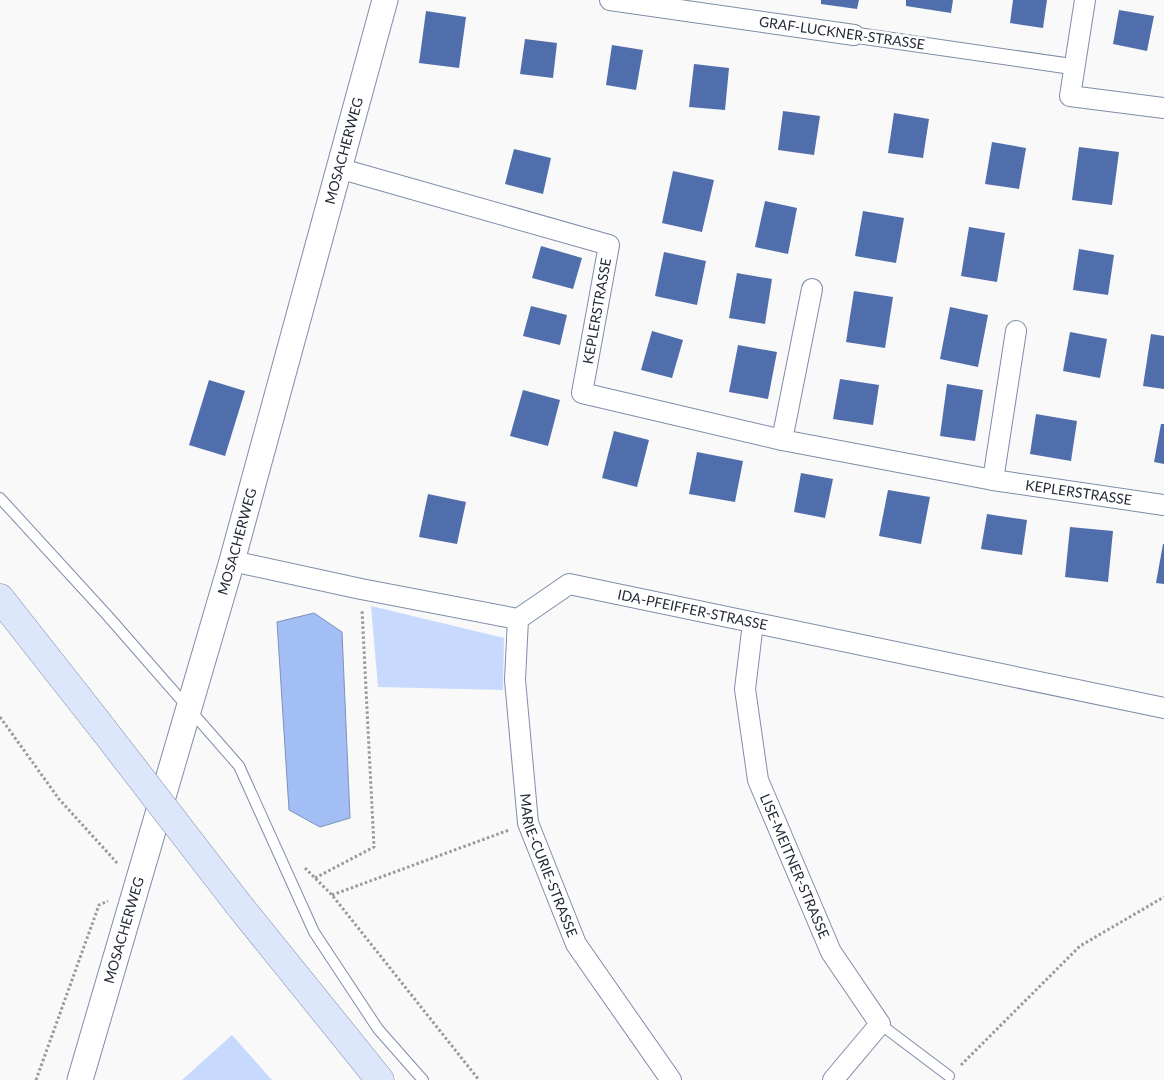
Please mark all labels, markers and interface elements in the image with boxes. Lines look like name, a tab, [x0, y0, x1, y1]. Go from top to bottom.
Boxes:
street label: GRAF-LUCKNER-STRASSE	[758, 12, 926, 53]
street label: MOSACHERWEG	[321, 95, 366, 206]
street label: KEPLERSTRASSE	[579, 257, 614, 365]
street label: KEPLERSTRASSE	[1024, 476, 1133, 508]
street label: MOSACHERWEG	[214, 486, 260, 597]
street label: IDA-PFEIFFER-STRASSE	[616, 585, 769, 633]
street label: LISE-MEITNER-STRASSE	[757, 791, 833, 941]
street label: MARIE-CURIE-STRASSE	[517, 793, 581, 939]
street label: MOSACHERWEG	[100, 875, 147, 985]

